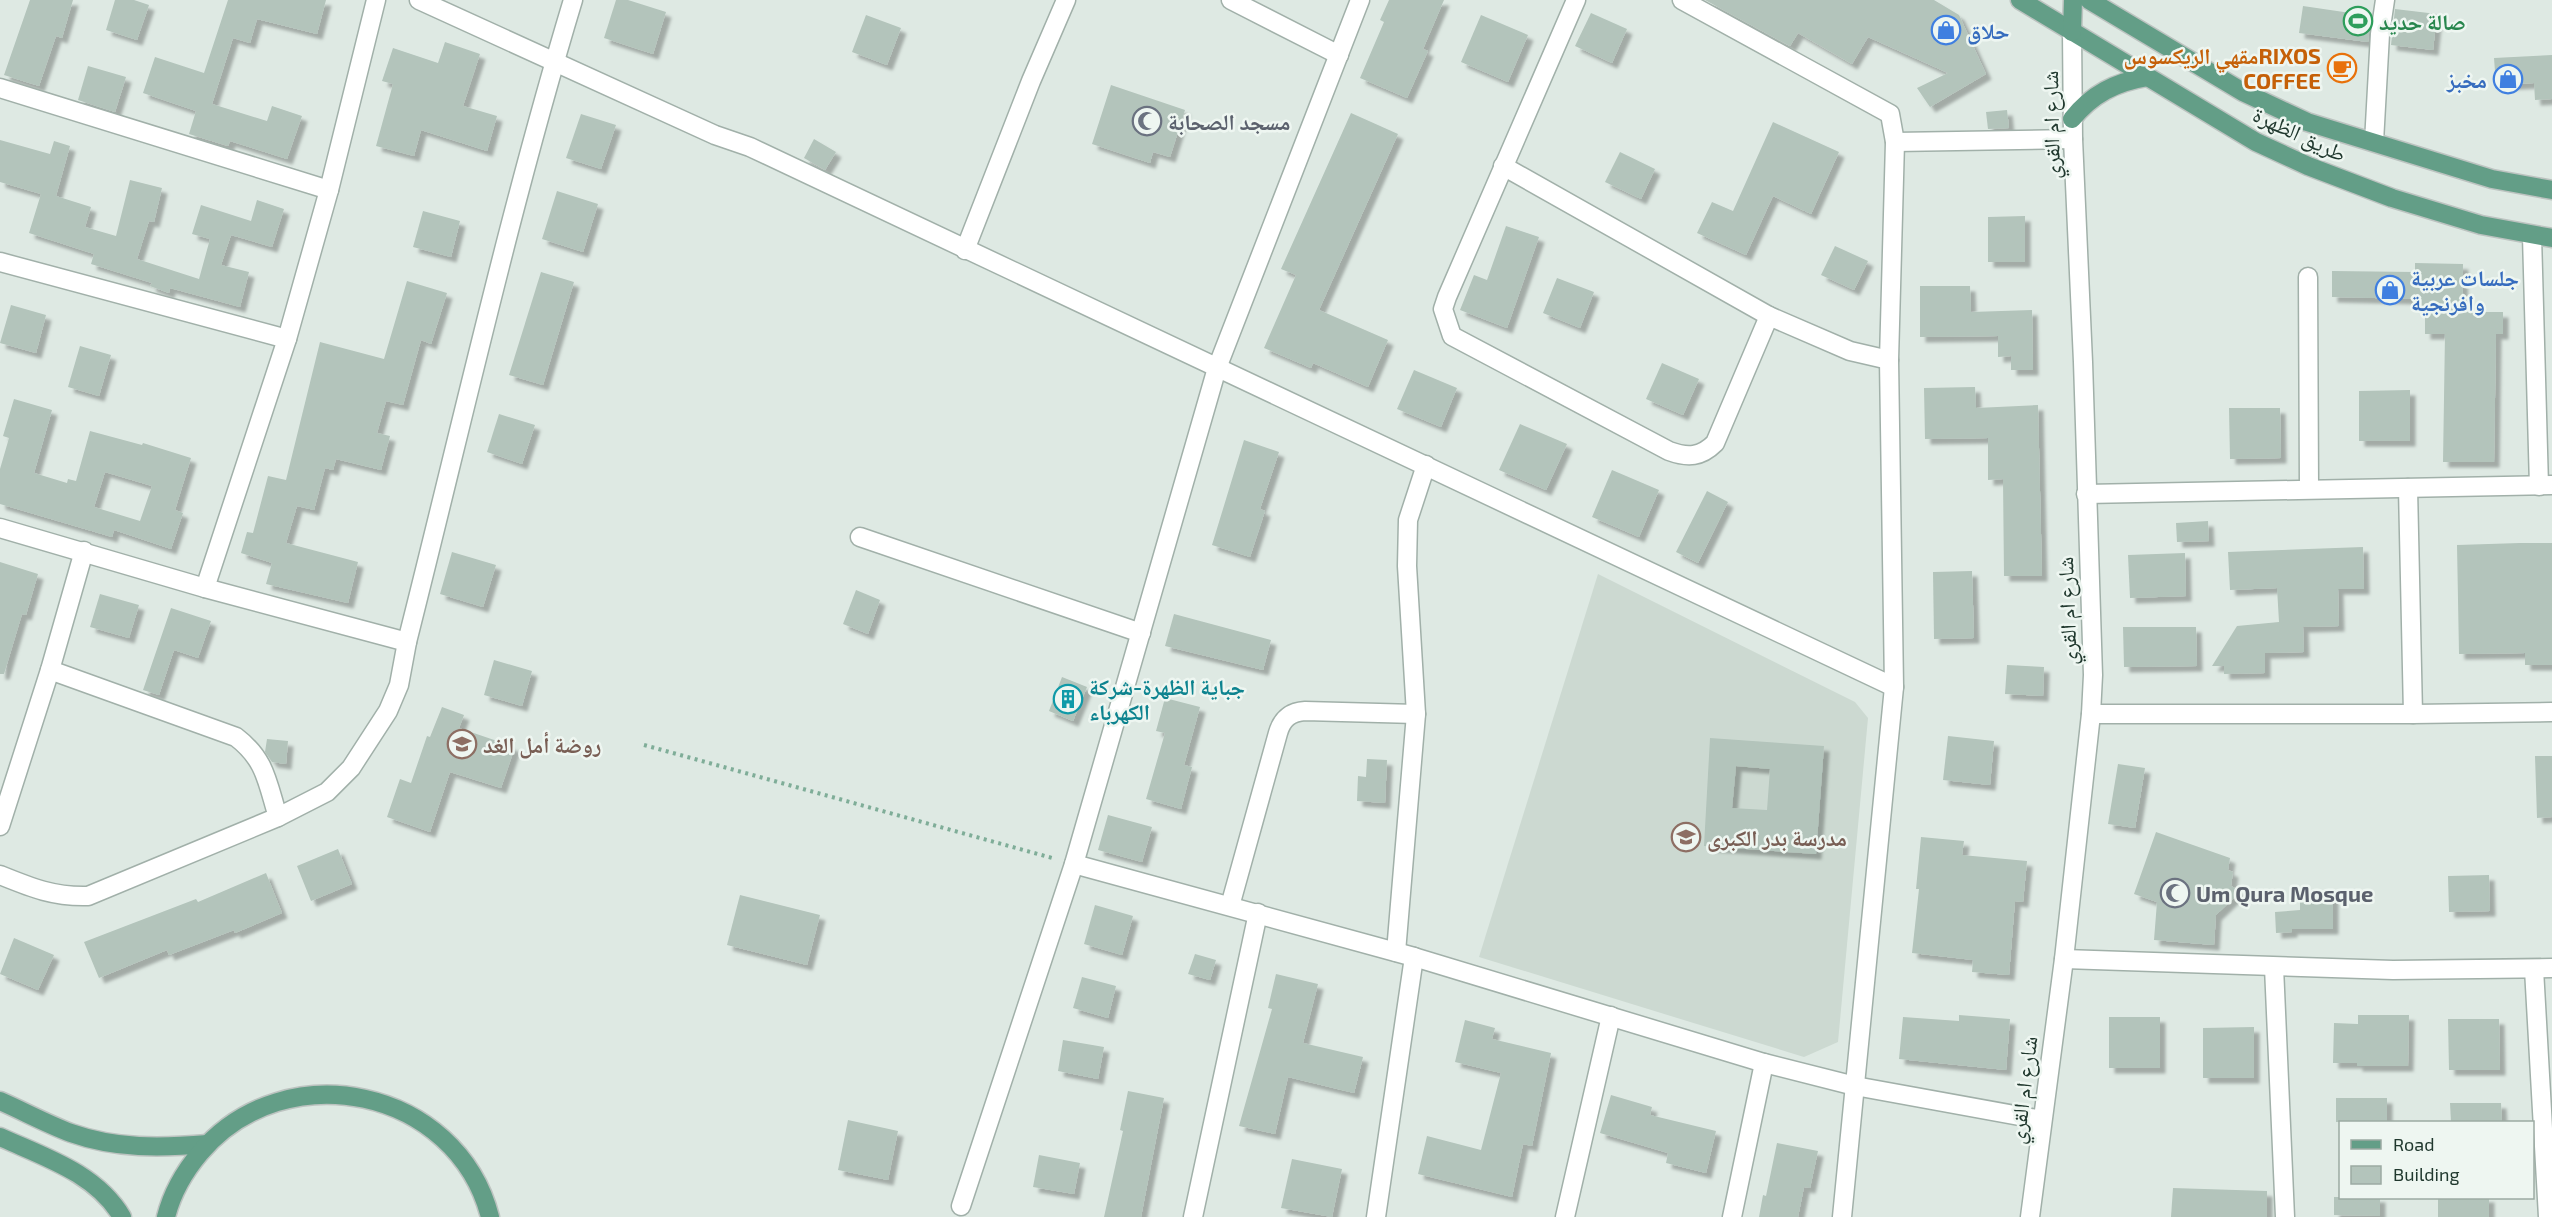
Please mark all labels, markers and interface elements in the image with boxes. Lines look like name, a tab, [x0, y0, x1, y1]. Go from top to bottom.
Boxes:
sports icon: صالة حديد	[2342, 5, 2374, 37]
place label: صالة حديد	[2379, 8, 2466, 35]
shop icon: حلاق	[1930, 14, 1962, 46]
place label: حلاق	[1967, 17, 2010, 45]
place label: مقهي الريكسوسRIXOS COFFEE	[2123, 42, 2321, 93]
cafe icon: مقهي الريكسوسRIXOS COFFEE	[2326, 52, 2358, 84]
shop icon: مخبز	[2492, 63, 2524, 95]
place label: مخبز	[2446, 66, 2487, 94]
street label: شارع ام القري	[2036, 70, 2070, 179]
street label: طريق الظهرة	[2248, 100, 2351, 168]
mosque icon: مسجد الصحابة	[1131, 105, 1163, 137]
place label: مسجد الصحابة	[1168, 108, 1290, 136]
place label: جلسات عربية وافرنجية	[2411, 264, 2519, 316]
shop icon: جلسات عربية وافرنجية	[2374, 274, 2406, 306]
street label: شارع ام القري	[2051, 556, 2086, 666]
place label: جباية الظهرة-شركة الكهرباء	[1089, 673, 1245, 726]
building icon: جباية الظهرة-شركة الكهرباء	[1052, 683, 1084, 715]
school or university icon: روضة أمل الغد	[446, 728, 478, 760]
place label: روضة أمل الغد	[483, 731, 601, 759]
school or university icon: مدرسة بدر الكبرى	[1670, 821, 1702, 853]
place label: مدرسة بدر الكبرى	[1707, 824, 1847, 852]
mosque icon: Um Qura Mosque	[2159, 877, 2191, 909]
place label: Um Qura Mosque	[2196, 880, 2373, 907]
street label: شارع ام القري	[2002, 1035, 2047, 1146]
legend	[2339, 1121, 2534, 1199]
text: Road	[2393, 1133, 2434, 1155]
text: Building	[2393, 1163, 2460, 1185]

